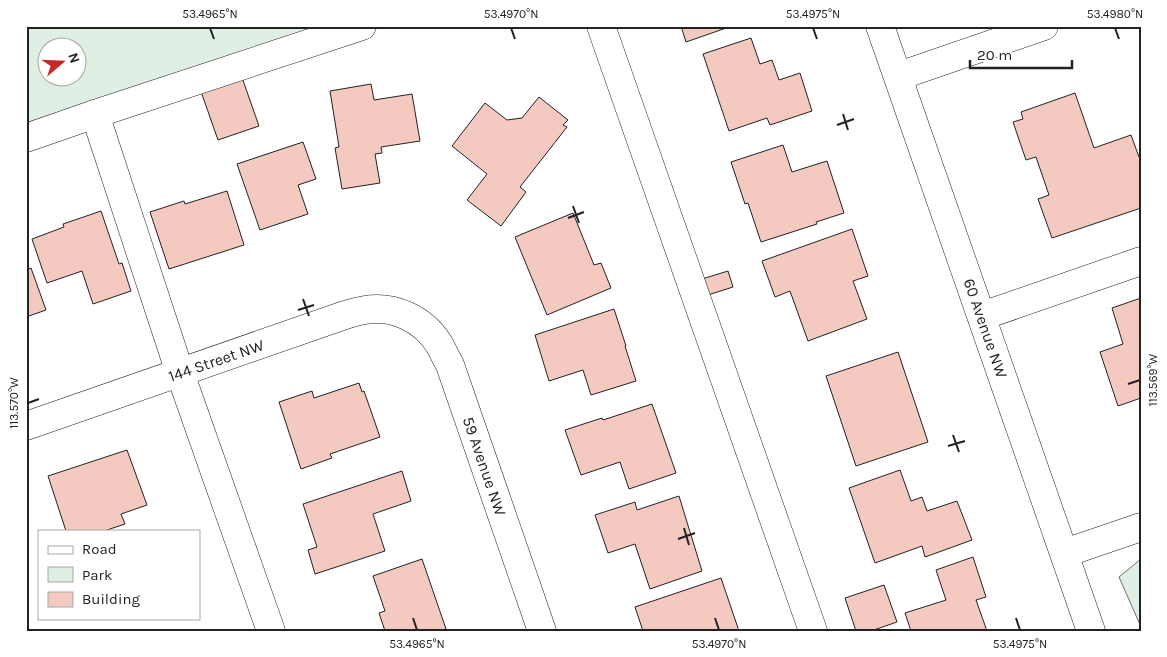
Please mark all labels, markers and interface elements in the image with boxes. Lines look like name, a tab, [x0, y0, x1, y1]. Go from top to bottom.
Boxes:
text: 53.4965°N	[182, 7, 238, 21]
text: 53.4970°N	[484, 7, 538, 21]
text: 53.4975°N	[786, 7, 840, 21]
text: 53.4980°N	[1087, 7, 1143, 21]
north arrow	[38, 38, 88, 88]
scale bar	[970, 38, 1072, 70]
text: 20 m	[977, 46, 1012, 64]
text: N	[64, 50, 83, 65]
street label: 60 Avenue NW	[960, 276, 1012, 381]
street label: 144 Street NW	[166, 335, 267, 386]
text: 113.569°W	[1146, 353, 1160, 406]
text: 113.570°W	[7, 377, 21, 429]
street label: 59 Avenue NW	[459, 414, 511, 519]
legend	[38, 530, 200, 620]
text: Road	[82, 540, 117, 558]
text: Park	[82, 566, 112, 584]
text: Building	[82, 590, 140, 608]
text: 53.4965°N	[389, 637, 445, 651]
text: 53.4970°N	[692, 637, 746, 651]
text: 53.4975°N	[993, 637, 1047, 651]

